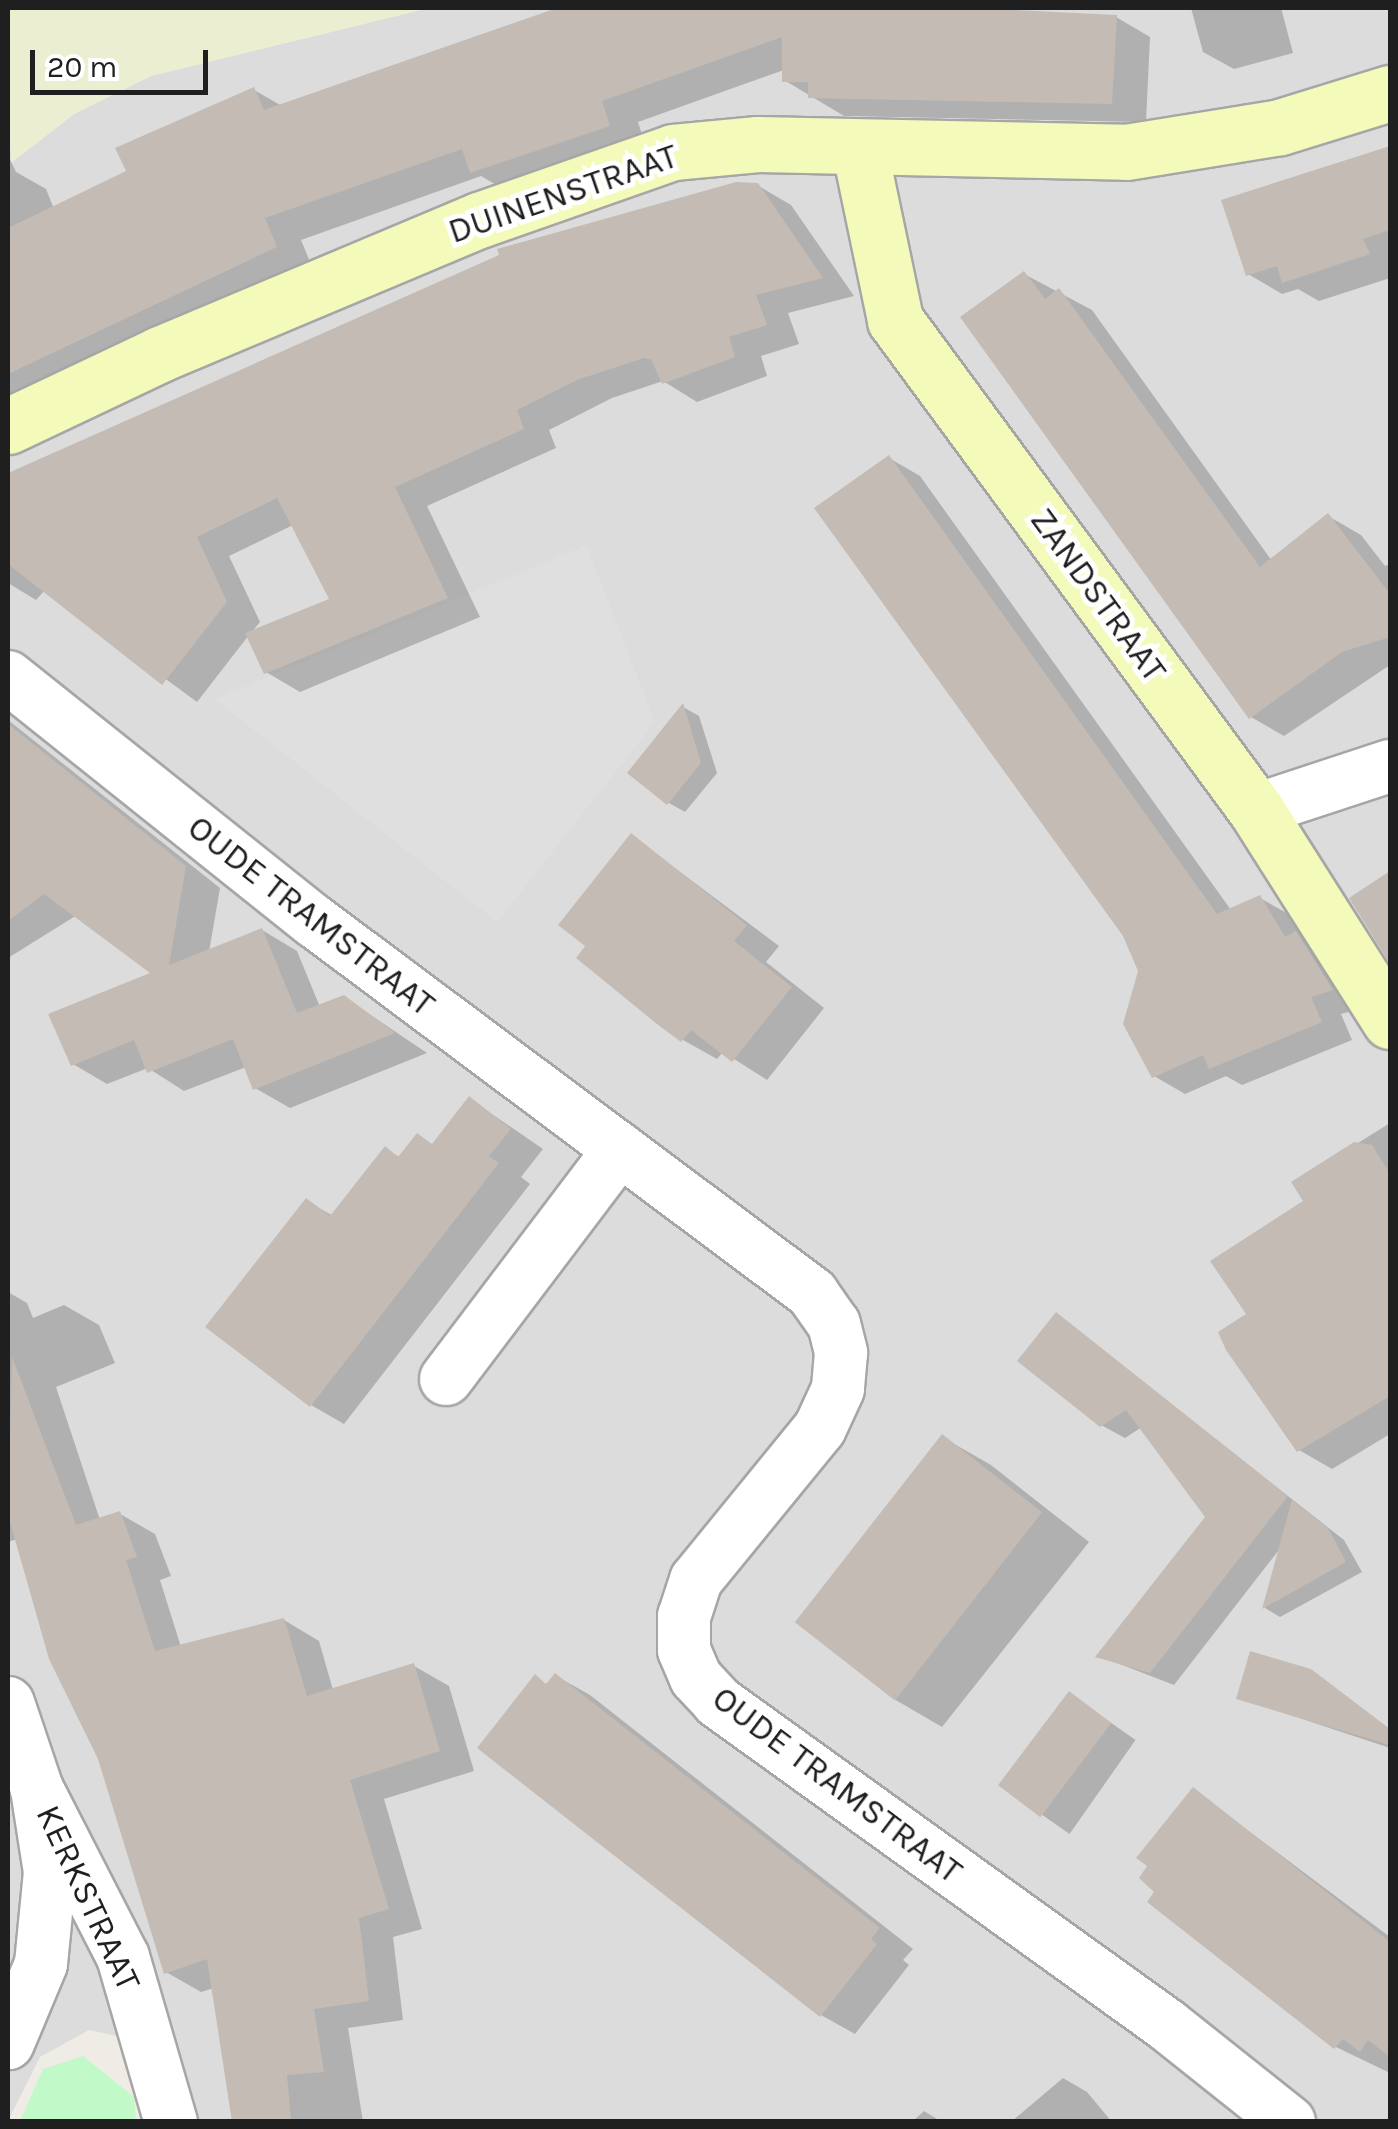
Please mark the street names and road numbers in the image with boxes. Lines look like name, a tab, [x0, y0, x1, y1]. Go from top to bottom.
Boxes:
street label: DUINENSTRAAT	[443, 135, 683, 253]
street label: ZANDSTRAAT	[1021, 500, 1175, 690]
street label: OUDE TRAMSTRAAT	[179, 807, 443, 1025]
street label: OUDE TRAMSTRAAT	[704, 1677, 970, 1893]
street label: KERKSTRAAT	[27, 1798, 149, 1998]

